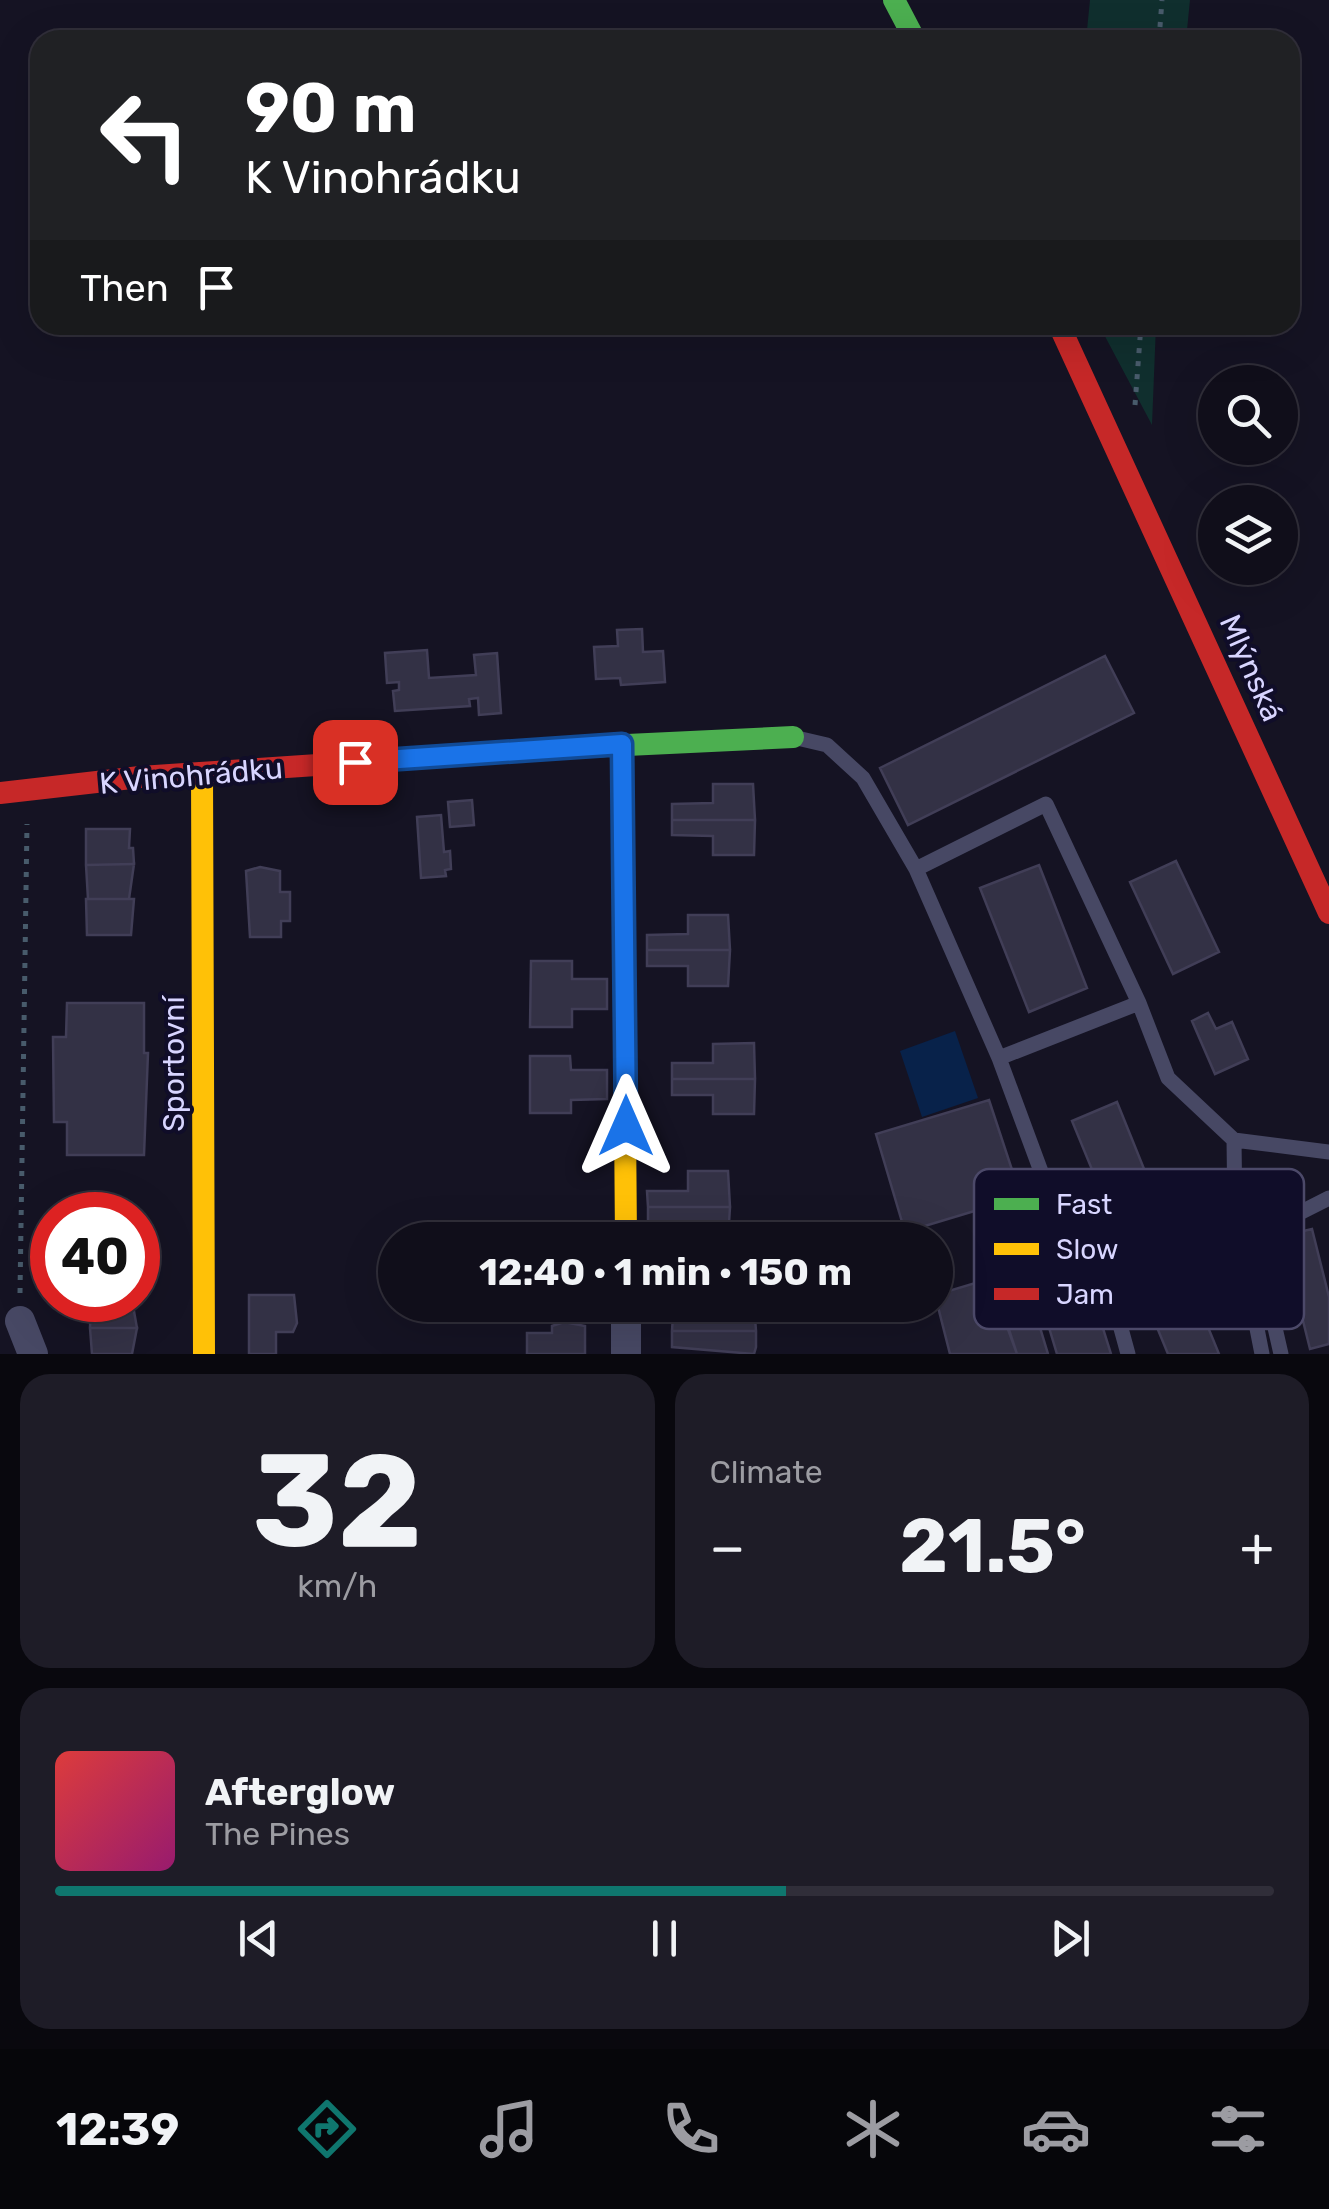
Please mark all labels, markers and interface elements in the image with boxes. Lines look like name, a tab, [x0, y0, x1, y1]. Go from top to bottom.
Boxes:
text: 90 m	[245, 67, 417, 150]
icon: left	[80, 70, 210, 200]
text: K Vinohrádku	[245, 151, 521, 204]
icon: arrive	[189, 260, 244, 315]
text: Then	[80, 265, 169, 311]
map controls	[1198, 365, 1298, 585]
button: search	[1198, 365, 1298, 465]
button: layers	[1198, 485, 1298, 585]
street label: Mlýnská	[1212, 609, 1290, 727]
pin	[313, 720, 398, 805]
icon: arrive	[328, 735, 383, 790]
street label: K Vinohrádku	[98, 750, 284, 802]
street label: Sportovní	[156, 994, 192, 1132]
position arrow	[574, 1074, 678, 1178]
legend	[974, 1169, 1304, 1329]
text: Fast	[1056, 1188, 1112, 1221]
speed limit sign: 40	[30, 1192, 160, 1322]
text: Slow	[1056, 1233, 1118, 1266]
text: 12:40 · 1 min · 150 m	[479, 1249, 852, 1295]
text: Jam	[1056, 1278, 1114, 1311]
text: 32	[252, 1424, 422, 1579]
text: Climate	[710, 1453, 823, 1491]
text: 21.5°	[899, 1502, 1086, 1591]
text: −	[710, 1515, 745, 1580]
text: +	[1240, 1515, 1274, 1580]
text: km/h	[297, 1567, 377, 1605]
text: Afterglow	[205, 1769, 395, 1815]
text: The Pines	[205, 1815, 350, 1853]
icon: previous	[231, 1911, 286, 1966]
icon: pause	[637, 1911, 692, 1966]
icon: next	[1043, 1911, 1098, 1966]
icon: directions	[292, 2094, 362, 2164]
icon: music	[474, 2094, 544, 2164]
icon: phone	[656, 2094, 726, 2164]
icon: climate	[838, 2094, 908, 2164]
icon: car	[1021, 2094, 1091, 2164]
icon: filters	[1203, 2094, 1273, 2164]
text: 12:39	[56, 2103, 179, 2156]

